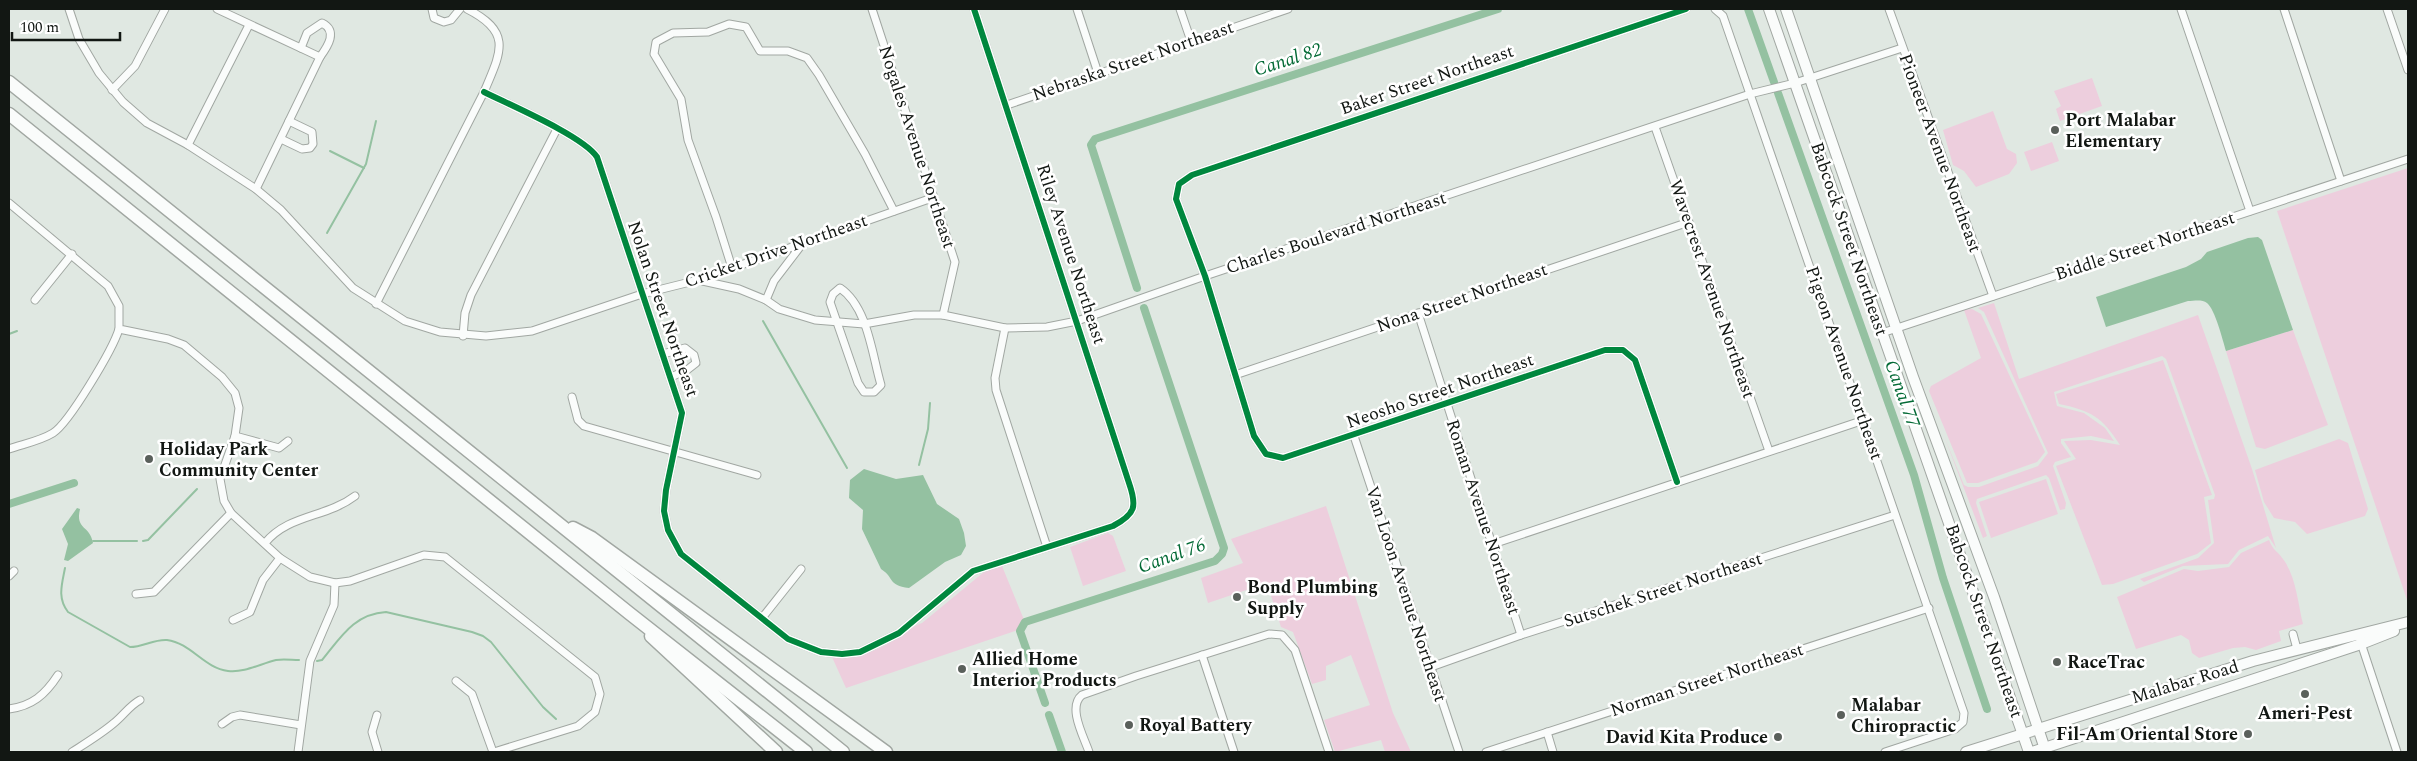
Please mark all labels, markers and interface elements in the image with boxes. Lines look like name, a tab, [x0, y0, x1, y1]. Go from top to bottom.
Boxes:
scale bar	[12, 10, 120, 42]
street label: Nebraska Street Northeast	[1029, 14, 1237, 108]
text: 100 m	[20, 16, 59, 39]
water label: Canal 82	[1250, 35, 1326, 85]
street label: Baker Street Northeast	[1337, 38, 1517, 122]
street label: Nogales Avenue Northeast	[871, 42, 963, 252]
street label: Pioneer Avenue Northeast	[1891, 50, 1989, 256]
place label: Port Malabar Elementary	[2065, 107, 2176, 155]
marker: Port Malabar Elementary	[2049, 124, 2061, 136]
street label: Babcock Street Northeast	[1803, 138, 1895, 340]
street label: Riley Avenue Northeast	[1029, 160, 1113, 348]
street label: Wavecrest Avenue Northeast	[1662, 176, 1762, 402]
street label: Charles Boulevard Northeast	[1222, 185, 1450, 281]
street label: Biddle Street Northeast	[2052, 204, 2238, 288]
street label: Cricket Drive Northeast	[681, 207, 871, 295]
street label: Nolan Street Northeast	[620, 217, 706, 401]
street label: Nona Street Northeast	[1373, 256, 1551, 340]
street label: Pigeon Avenue Northeast	[1798, 262, 1890, 464]
street label: Neosho Street Northeast	[1343, 346, 1537, 436]
water label: Canal 77	[1876, 356, 1928, 432]
street label: Roman Avenue Northeast	[1439, 416, 1527, 618]
place label: Holiday Park Community Center	[159, 436, 318, 484]
marker: Holiday Park Community Center	[143, 453, 155, 465]
street label: Van Loon Avenue Northeast	[1358, 483, 1454, 705]
street label: Babcock Street Northeast	[1938, 520, 2030, 722]
water label: Canal 76	[1134, 530, 1210, 582]
street label: Sutschek Street Northeast	[1560, 545, 1766, 635]
place label: Bond Plumbing Supply	[1247, 574, 1378, 622]
marker: Bond Plumbing Supply	[1231, 591, 1243, 603]
street label: Norman Street Northeast	[1607, 636, 1807, 724]
place label: Allied Home Interior Products	[972, 646, 1117, 694]
place label: RaceTrac	[2067, 649, 2145, 676]
street label: Malabar Road	[2128, 653, 2242, 711]
marker: RaceTrac	[2051, 656, 2063, 668]
marker: Allied Home Interior Products	[956, 663, 968, 675]
marker: Ameri-Pest	[2299, 688, 2311, 700]
place label: Malabar Chiropractic	[1851, 692, 1957, 740]
place label: Ameri-Pest	[2257, 700, 2353, 727]
marker: Malabar Chiropractic	[1835, 709, 1847, 721]
place label: Royal Battery	[1139, 712, 1253, 739]
marker: Royal Battery	[1123, 719, 1135, 731]
place label: Fil-Am Oriental Store	[2056, 721, 2238, 748]
place label: David Kita Produce	[1606, 724, 1768, 751]
marker: Fil-Am Oriental Store	[2242, 728, 2254, 740]
marker: David Kita Produce	[1772, 731, 1784, 743]

